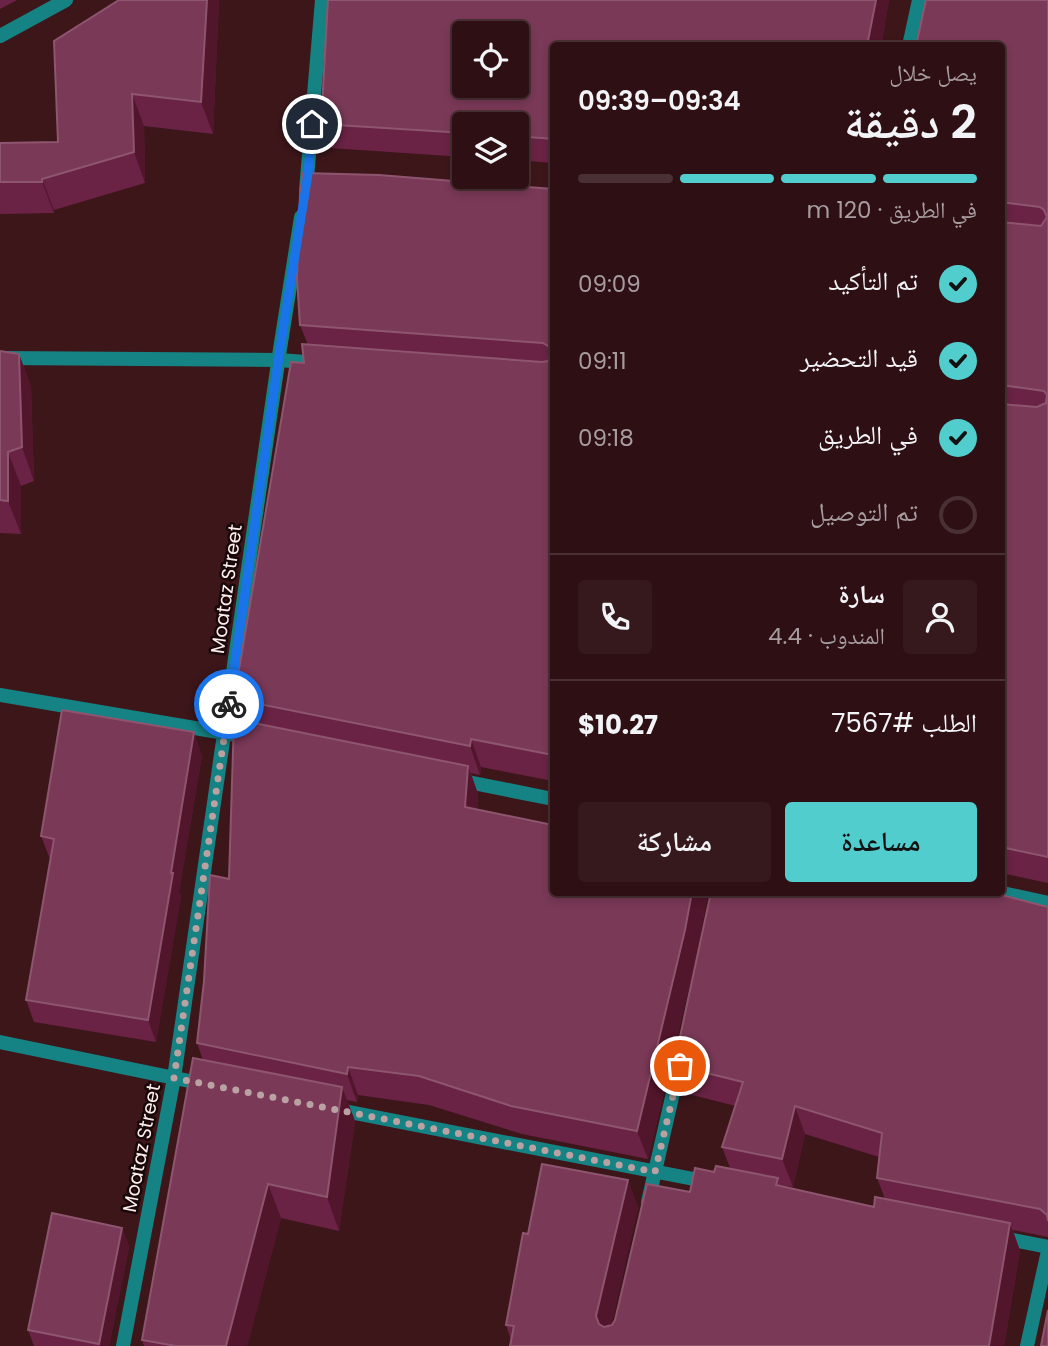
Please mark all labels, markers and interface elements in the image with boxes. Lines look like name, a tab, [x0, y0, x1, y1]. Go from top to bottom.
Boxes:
map controls	[452, 21, 529, 189]
button: locate	[452, 21, 529, 98]
text: يصل خلال	[889, 57, 977, 89]
text: 09:34–09:39	[578, 83, 741, 119]
text: 2 دقيقة	[844, 90, 977, 154]
pin	[282, 94, 342, 154]
icon: home	[293, 105, 331, 143]
button: layers	[452, 112, 529, 189]
text: في الطريق · 120 m	[807, 194, 977, 226]
text: تم التأكيد	[828, 263, 918, 299]
icon: check	[939, 265, 977, 303]
text: 09:09	[578, 268, 641, 300]
text: قيد التحضير	[800, 340, 918, 376]
icon: check	[939, 342, 977, 380]
text: 09:11	[578, 345, 627, 377]
text: في الطريق	[818, 417, 918, 453]
icon: check	[939, 419, 977, 457]
text: 09:18	[578, 422, 634, 454]
text: تم التوصيل	[810, 494, 918, 530]
street label: Moataz Street	[204, 523, 249, 656]
text: سارة	[838, 576, 885, 612]
button: phone	[578, 580, 652, 654]
button: person	[903, 580, 977, 654]
text: المندوب · 4.4	[768, 620, 885, 652]
courier	[194, 669, 264, 739]
icon: bike	[210, 685, 248, 723]
text: الطلب #7567	[831, 705, 977, 741]
text: $10.27	[578, 707, 658, 743]
button: مشاركة	[578, 802, 771, 882]
button: مساعدة	[785, 802, 977, 882]
pin	[650, 1036, 710, 1096]
icon: bag	[661, 1047, 699, 1085]
street label: Moataz Street	[116, 1081, 167, 1215]

